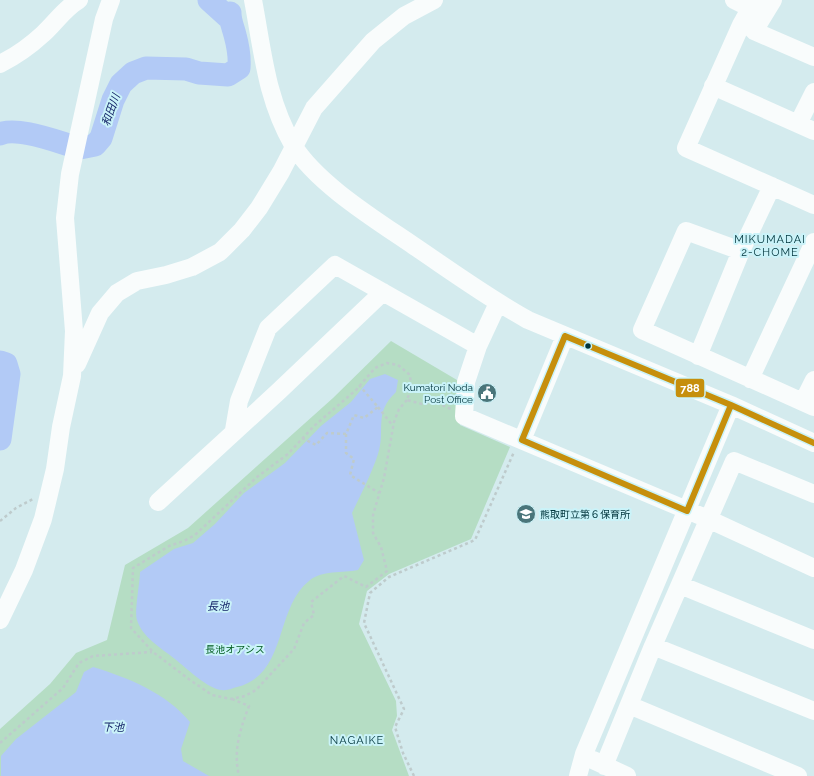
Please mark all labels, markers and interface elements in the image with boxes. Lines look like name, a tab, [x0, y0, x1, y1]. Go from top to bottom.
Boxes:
water label: 和田川	[99, 91, 123, 128]
district label: MIKUMADAI 2-CHOME	[734, 233, 806, 259]
unlabelled marker	[583, 341, 593, 351]
line badge: 788	[675, 378, 705, 398]
place label: Kumatori Noda Post Office	[403, 382, 473, 405]
public building icon: Kumatori Noda Post Office	[476, 382, 498, 404]
text: 788	[680, 382, 700, 395]
school or university icon: 熊取町立第６保育所	[515, 503, 537, 525]
place label: 熊取町立第６保育所	[540, 509, 630, 520]
water label: 長池	[207, 600, 230, 613]
park label: 長池オアシス	[205, 644, 265, 655]
water label: 下池	[102, 721, 125, 734]
district label: NAGAIKE	[330, 734, 384, 747]

